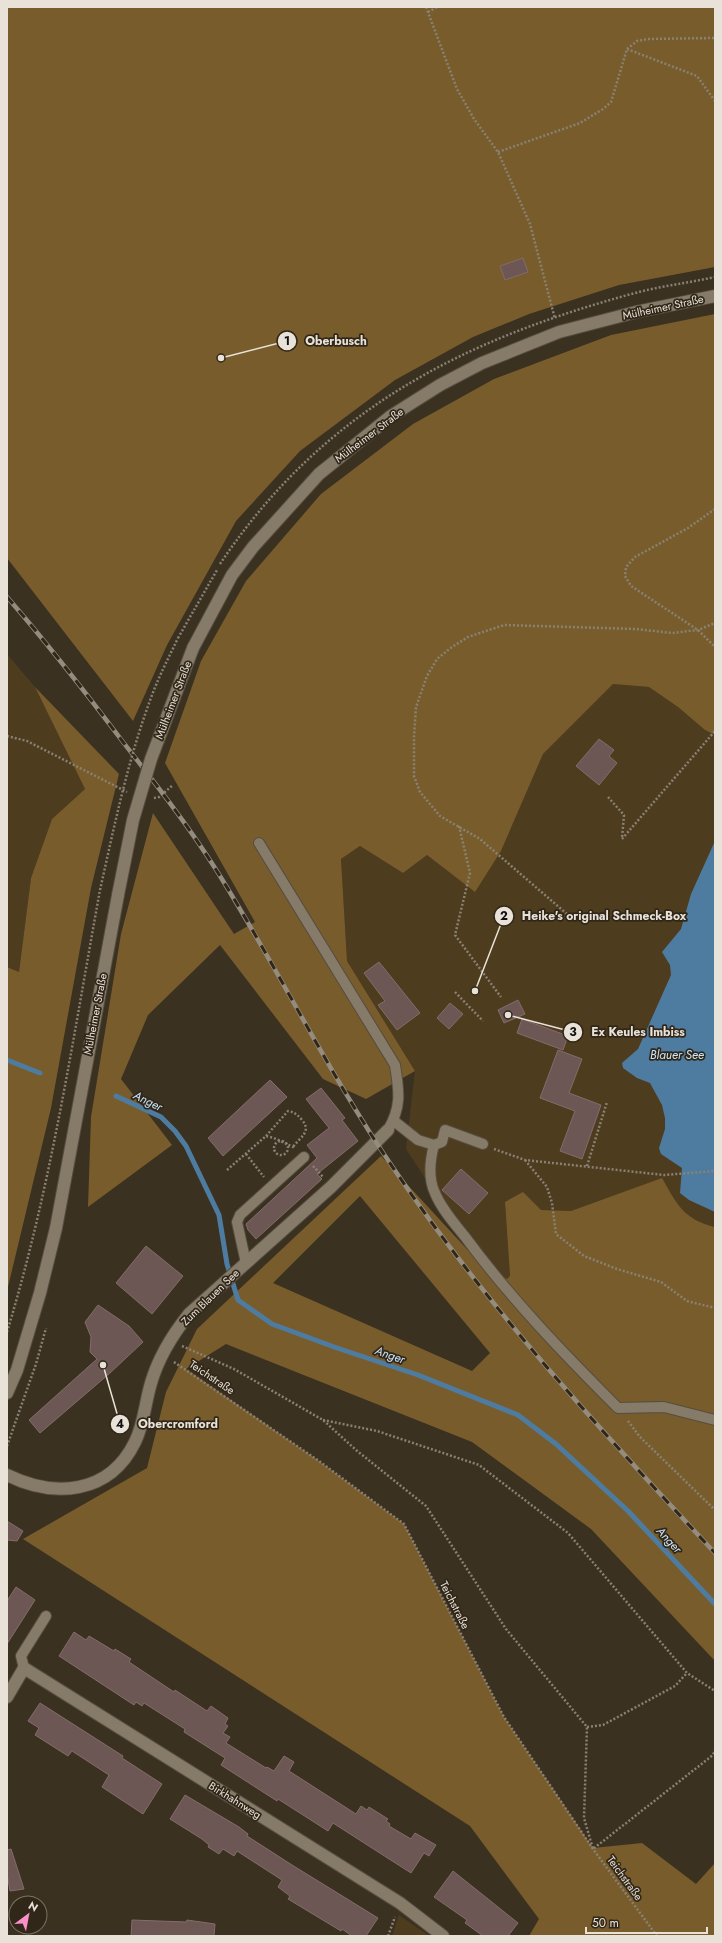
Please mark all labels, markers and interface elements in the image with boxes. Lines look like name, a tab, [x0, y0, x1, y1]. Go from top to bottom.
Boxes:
street label: Mülheimer Straße	[621, 291, 705, 323]
callout: Oberbusch	[277, 329, 375, 353]
text: 1	[284, 332, 290, 350]
text: Oberbusch	[305, 332, 367, 350]
street label: Mülheimer Straße	[331, 404, 407, 466]
street label: Mülheimer Straße	[151, 658, 195, 741]
callout: Heike's original Schmeck-Box	[494, 904, 694, 928]
text: 2	[500, 907, 508, 925]
text: Heike's original Schmeck-Box	[522, 907, 687, 925]
street label: Mülheimer Straße	[79, 972, 111, 1056]
callout: Ex Keules Imbiss	[563, 1020, 693, 1044]
text: 3	[569, 1023, 577, 1041]
text: Ex Keules Imbiss	[591, 1023, 685, 1041]
water label: Blauer See	[650, 1046, 704, 1064]
water label: Anger	[129, 1086, 167, 1116]
street label: Zum Blauen See	[177, 1265, 243, 1329]
water label: Anger	[372, 1341, 408, 1369]
street label: Teichstraße	[186, 1356, 238, 1398]
callout: Obercromford	[110, 1412, 226, 1436]
text: 4	[116, 1415, 124, 1433]
text: Obercromford	[138, 1415, 218, 1433]
water label: Anger	[651, 1522, 687, 1558]
street label: Teichstraße	[436, 1578, 474, 1632]
street label: Birkhahnweg	[206, 1777, 264, 1823]
street label: Teichstraße	[603, 1852, 647, 1904]
north arrow	[8, 1895, 48, 1935]
text: N	[25, 1897, 41, 1916]
scale bar	[586, 1909, 707, 1935]
text: 50 m	[592, 1914, 619, 1932]

